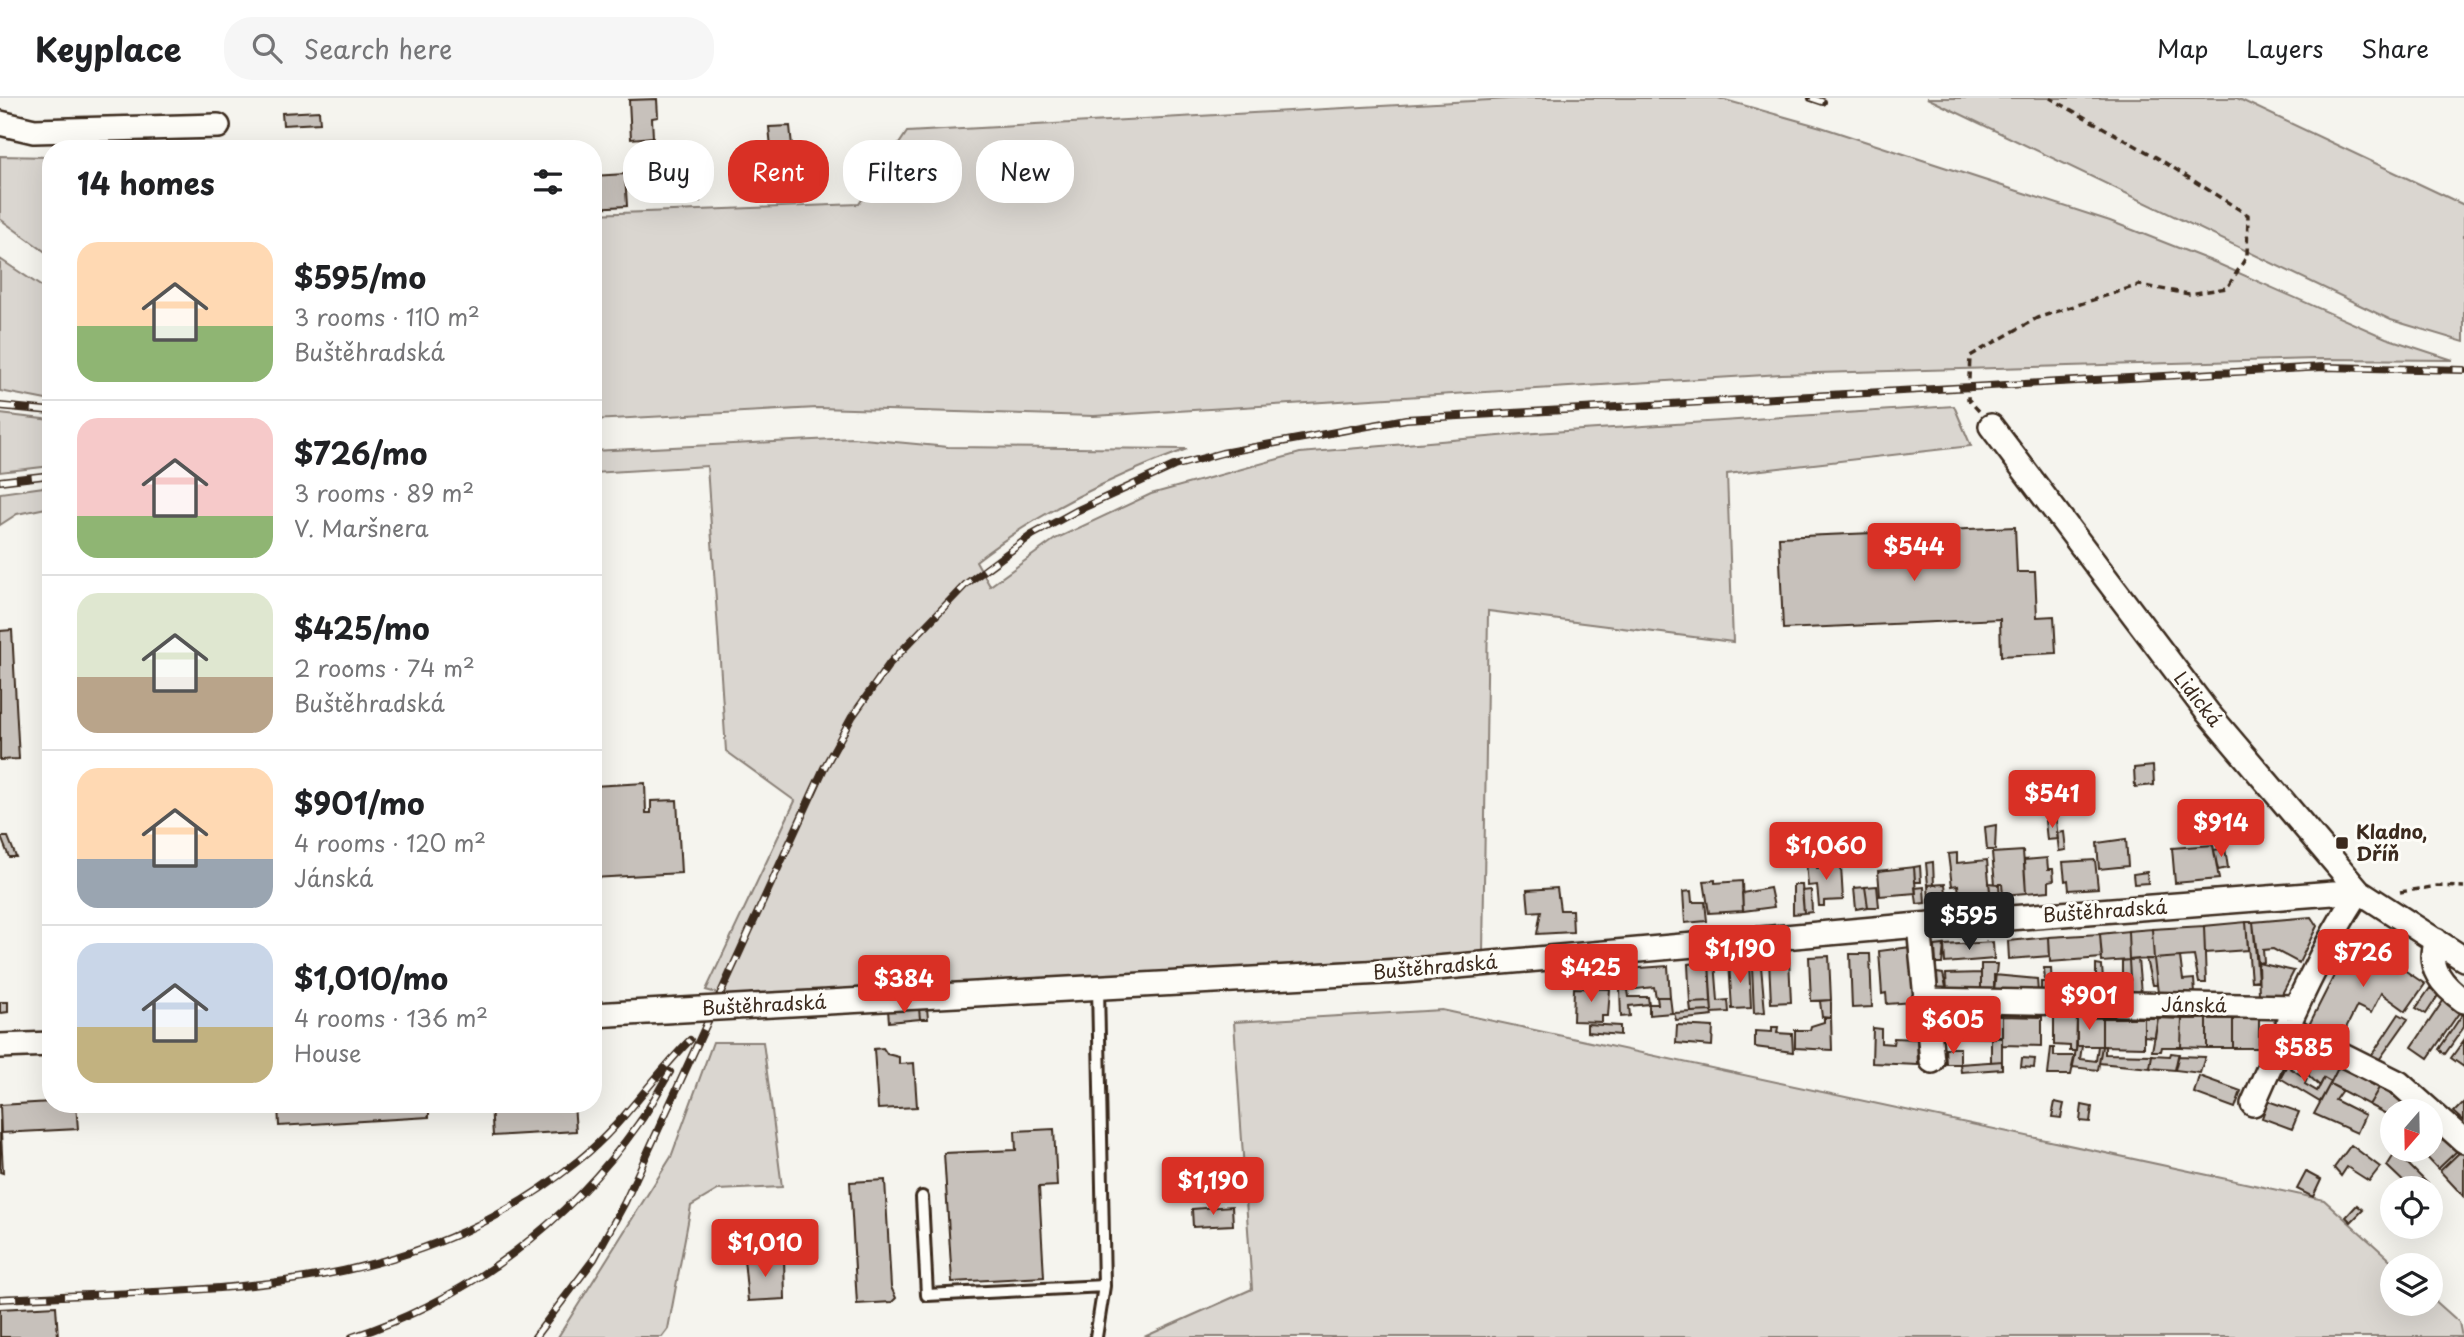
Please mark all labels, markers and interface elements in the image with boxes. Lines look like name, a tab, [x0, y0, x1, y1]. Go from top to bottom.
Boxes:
search box	[224, 17, 714, 80]
text: Keyplace	[35, 23, 182, 73]
icon: search	[248, 29, 286, 67]
text: Search here	[304, 29, 452, 68]
text: Map	[2157, 30, 2208, 66]
text: Layers	[2246, 30, 2323, 66]
text: Share	[2361, 30, 2429, 66]
chip: Buy	[623, 140, 714, 203]
chip: Rent	[728, 140, 829, 203]
chip: Filters	[843, 140, 962, 203]
chip: New	[976, 140, 1074, 203]
text: 14 homes	[77, 160, 215, 205]
icon: filters	[529, 163, 567, 201]
text: $595/mo	[294, 254, 426, 299]
icon: home	[133, 270, 217, 354]
text: 3 rooms · 110 m²	[294, 299, 480, 334]
text: Buštěhradská	[294, 334, 445, 369]
text: $726/mo	[294, 430, 427, 475]
icon: home	[133, 446, 217, 530]
text: 3 rooms · 89 m²	[294, 475, 474, 510]
text: V. Maršnera	[294, 510, 429, 545]
pin: $544	[1873, 524, 1955, 583]
text: $544	[1884, 528, 1944, 563]
text: $425/mo	[294, 605, 430, 650]
icon: home	[133, 621, 217, 705]
text: 2 rooms · 74 m²	[294, 650, 475, 685]
street label: Lidická	[2168, 665, 2230, 732]
text: Buštěhradská	[294, 685, 445, 720]
pin: $541	[2011, 770, 2093, 830]
text: $541	[2025, 775, 2080, 810]
text: $901/mo	[294, 780, 425, 825]
icon: home	[133, 796, 217, 880]
pin: $914	[2180, 800, 2262, 859]
text: $914	[2193, 804, 2249, 839]
place label: Kladno, Dříň	[2356, 817, 2427, 867]
pin: $1,060	[1769, 822, 1883, 882]
text: 4 rooms · 120 m²	[294, 825, 486, 860]
text: $1,060	[1785, 827, 1867, 862]
marker: Kladno, Dříň	[2334, 835, 2350, 851]
text: Jánská	[294, 860, 373, 895]
pin: $595	[1928, 892, 2010, 952]
street label: Buštěhradská	[2042, 892, 2168, 928]
text: $595	[1940, 897, 1998, 932]
pin: $1,190	[1683, 926, 1797, 985]
text: $1,190	[1705, 930, 1775, 965]
pin: $726	[2322, 930, 2404, 989]
text: $726	[2334, 934, 2392, 969]
pin: $425	[1550, 944, 1632, 1004]
street label: Buštěhradská	[1372, 947, 1498, 985]
text: $425	[1561, 949, 1621, 984]
text: $1,010/mo	[294, 955, 448, 1000]
pin: $384	[863, 956, 945, 1015]
text: $384	[874, 960, 934, 995]
icon: home	[133, 971, 217, 1055]
pin: $901	[2048, 972, 2130, 1032]
text: $901	[2061, 977, 2117, 1012]
street label: Buštěhradská	[701, 987, 827, 1021]
street label: Jánská	[2161, 989, 2227, 1019]
pin: $605	[1912, 996, 1994, 1056]
text: 4 rooms · 136 m²	[294, 1000, 488, 1035]
text: $605	[1922, 1001, 1984, 1036]
pin: $585	[2263, 1024, 2345, 1084]
text: $585	[2275, 1029, 2333, 1064]
text: House	[294, 1035, 361, 1070]
north arrow	[2380, 1099, 2443, 1162]
map controls	[2380, 1099, 2443, 1316]
pin: $1,190	[1156, 1158, 1270, 1217]
text: $1,190	[1178, 1162, 1248, 1197]
button: locate	[2380, 1176, 2443, 1239]
pin: $1,010	[708, 1220, 822, 1279]
text: $1,010	[727, 1224, 803, 1259]
button: layers	[2380, 1253, 2443, 1316]

